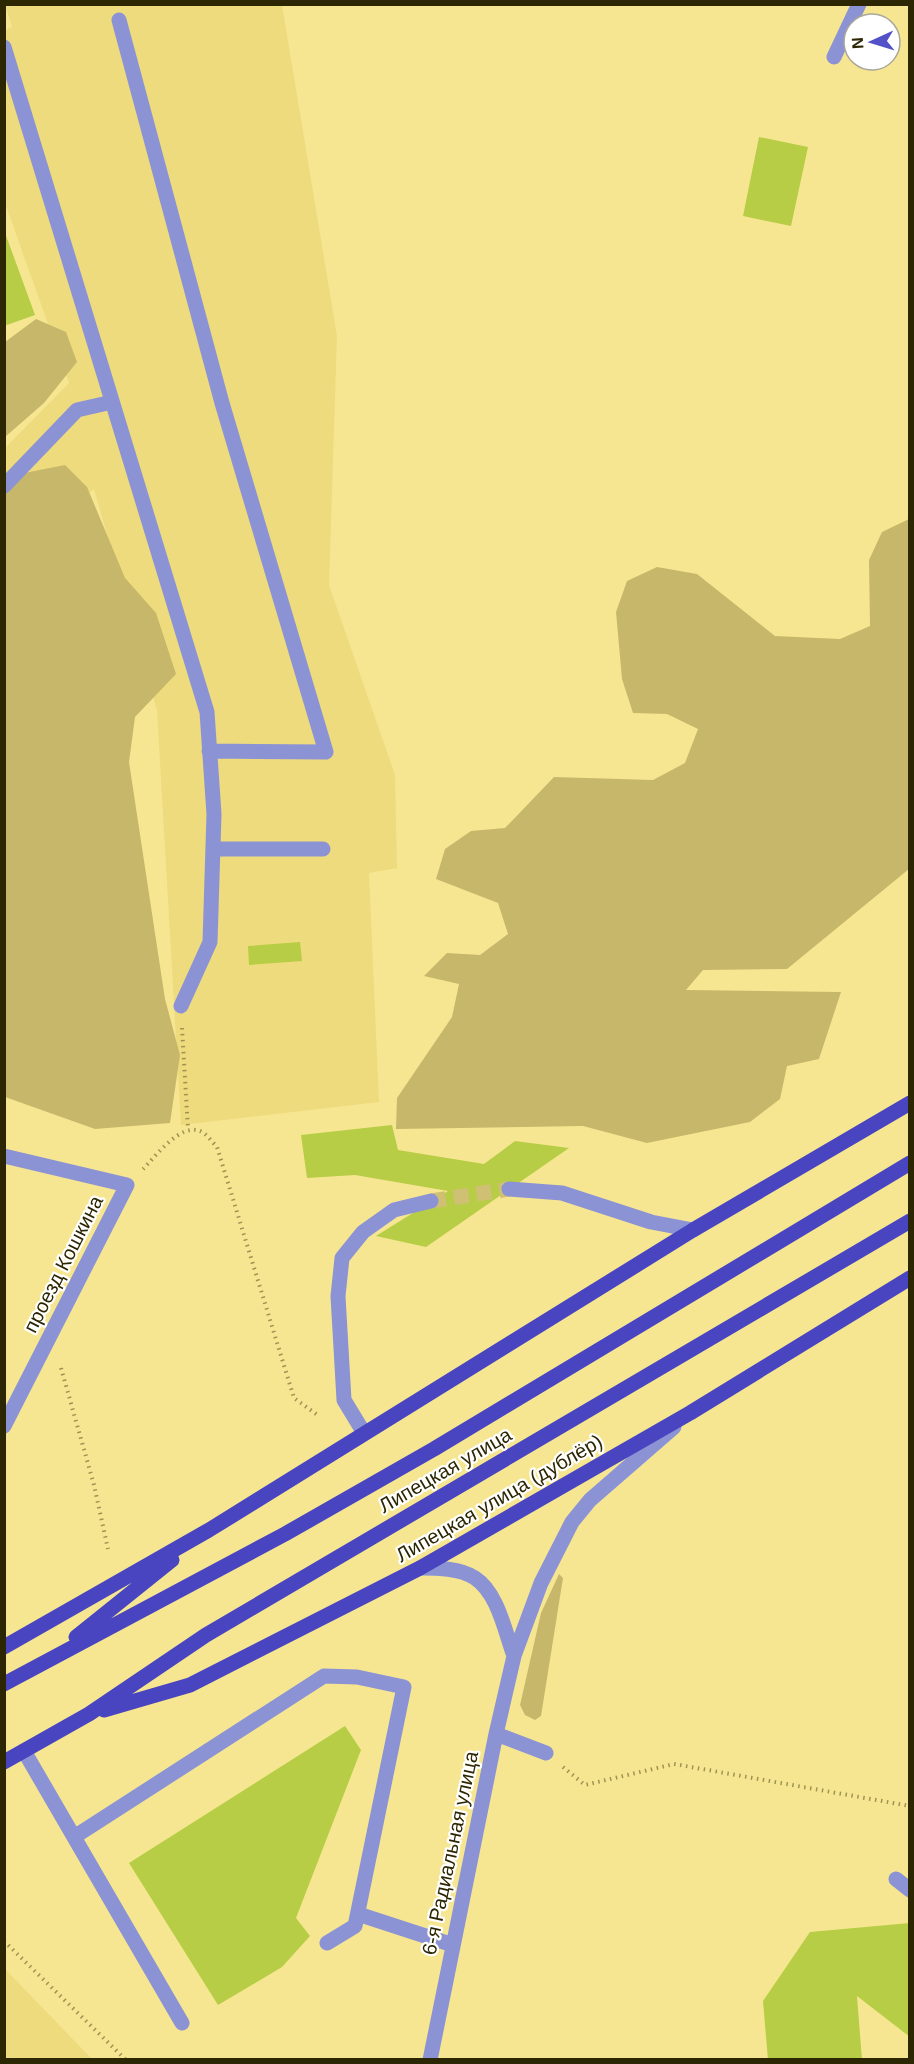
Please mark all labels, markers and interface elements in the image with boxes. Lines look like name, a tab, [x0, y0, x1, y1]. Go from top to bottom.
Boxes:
north arrow	[842, 12, 902, 72]
text: N	[849, 37, 866, 49]
street label: проезд Кошкина	[19, 1191, 107, 1336]
street label: Липецкая улица	[375, 1423, 516, 1517]
street label: Липецкая улица (дублёр)	[392, 1430, 606, 1566]
street label: 6-я Радиальная улица	[418, 1748, 483, 1957]

